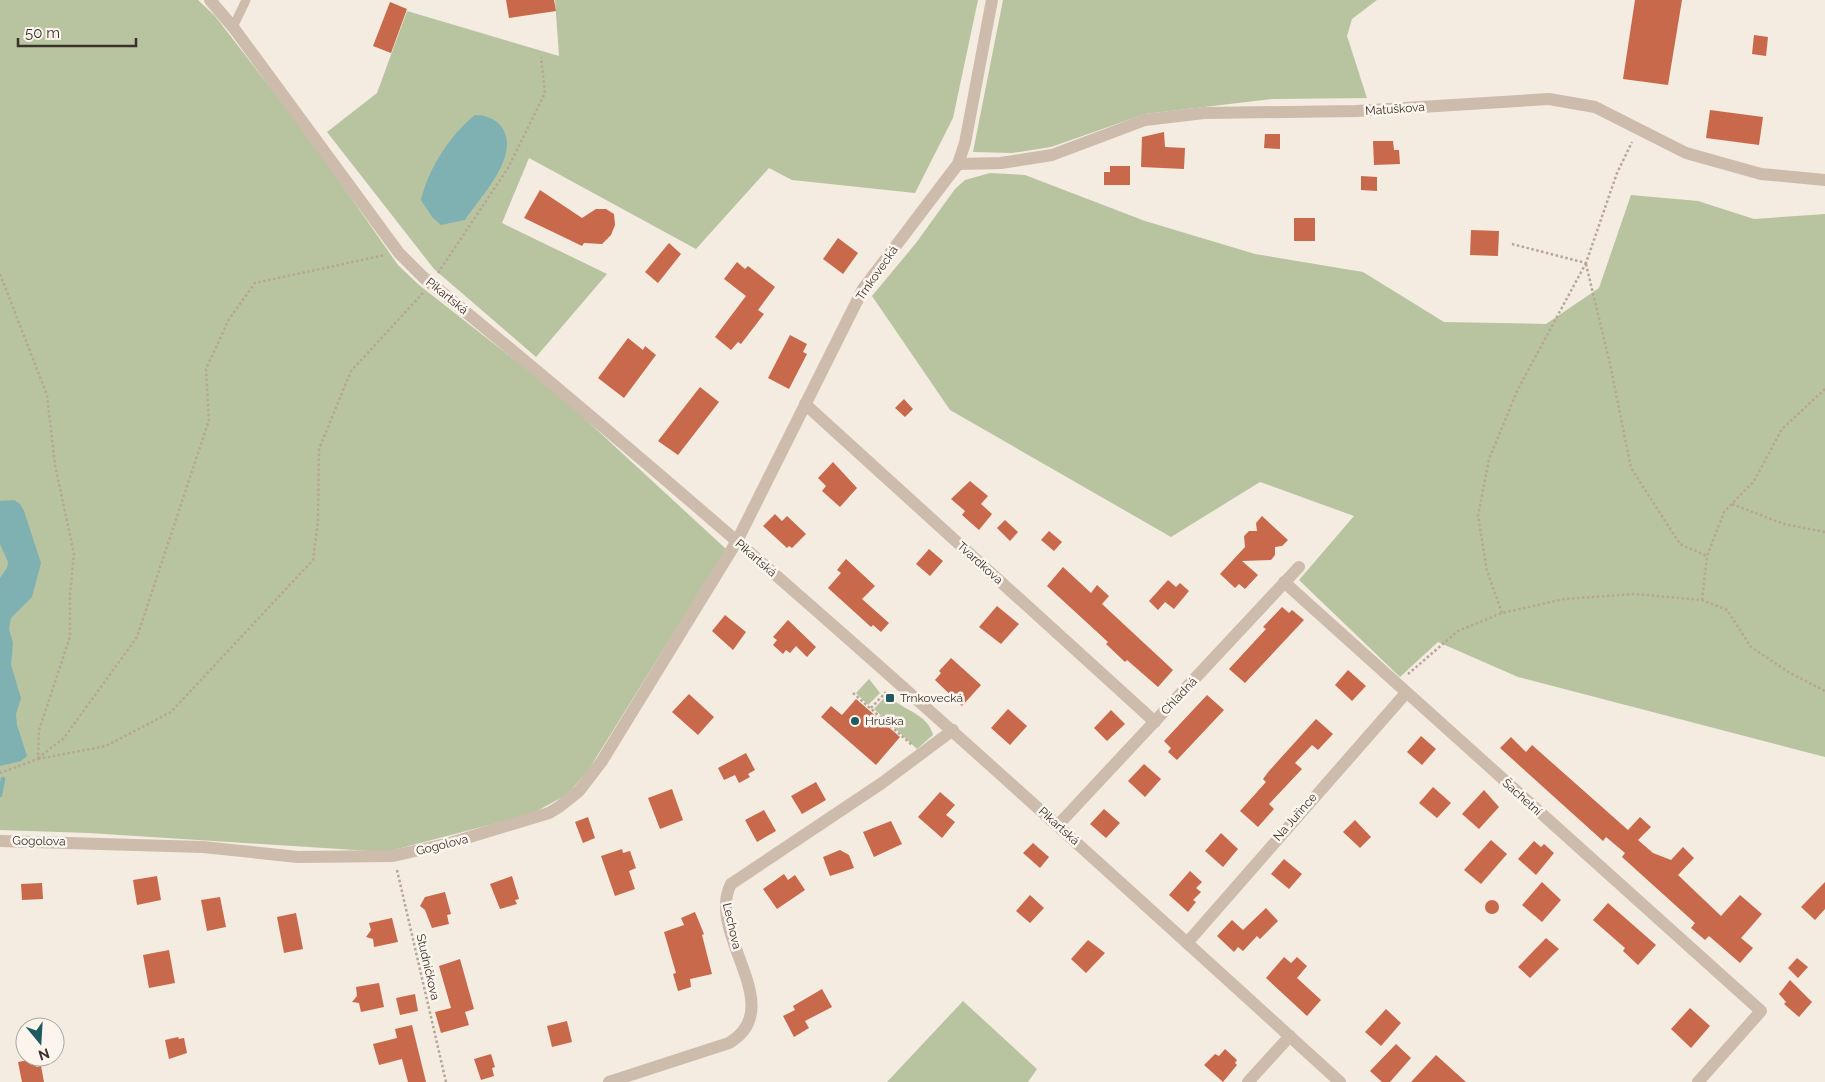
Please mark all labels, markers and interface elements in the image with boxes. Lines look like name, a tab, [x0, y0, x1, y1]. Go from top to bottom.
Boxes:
scale bar	[18, 15, 135, 47]
text: 50 m	[25, 24, 60, 42]
street label: Matuškova	[1365, 100, 1425, 118]
street label: Trnkovecká	[853, 243, 901, 303]
street label: Pikartská	[423, 275, 471, 317]
street label: Pikartská	[733, 536, 779, 580]
street label: Tvardkova	[954, 539, 1006, 587]
street label: Chladná	[1158, 674, 1200, 718]
place label: Trnkovecká	[900, 691, 963, 705]
marker: Trnkovecká	[884, 692, 896, 704]
place label: Hruška	[865, 714, 904, 728]
marker: Hruška	[849, 715, 861, 727]
street label: Šachetní	[1499, 776, 1545, 819]
street label: Na Juřince	[1270, 790, 1320, 844]
street label: Pikartská	[1036, 804, 1082, 848]
street label: Gogolova	[414, 832, 470, 858]
street label: Gogolova	[12, 834, 66, 848]
street label: Lechova	[720, 901, 744, 951]
street label: Studničkova	[414, 932, 442, 1002]
north arrow	[15, 1017, 65, 1067]
text: N	[36, 1045, 52, 1064]

